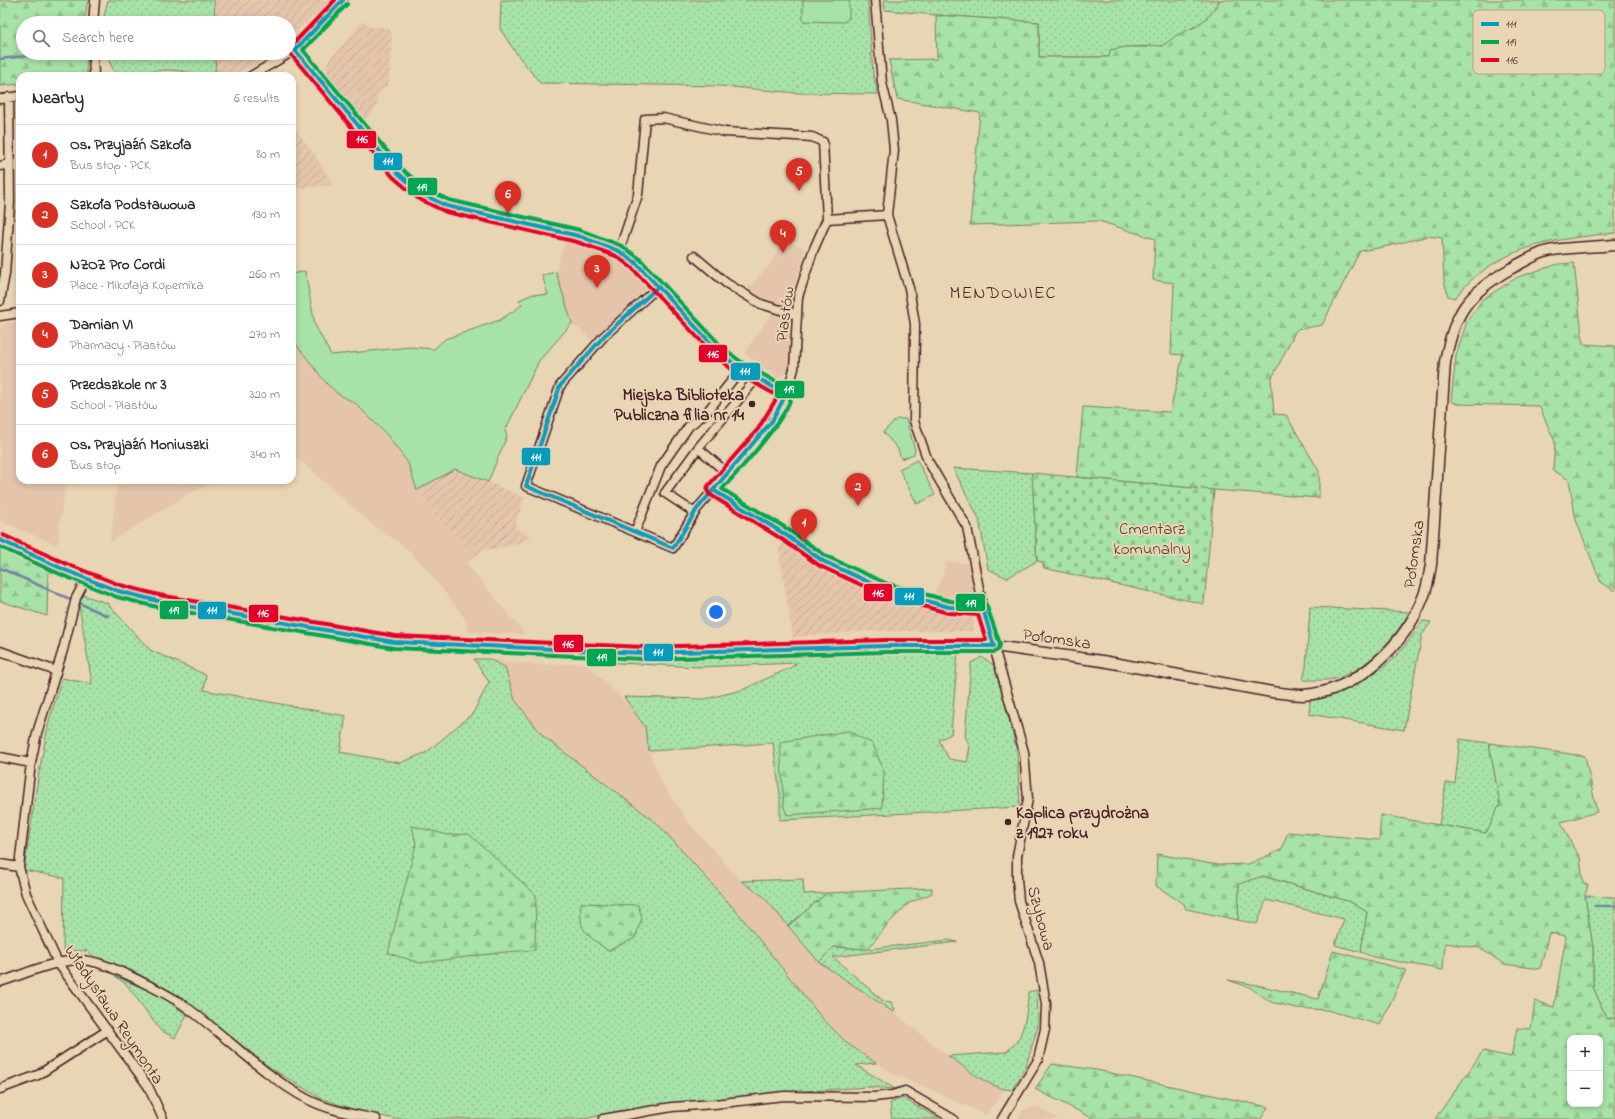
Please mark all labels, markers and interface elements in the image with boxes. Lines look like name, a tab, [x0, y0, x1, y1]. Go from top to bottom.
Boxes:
legend	[1473, 10, 1605, 74]
search box	[16, 16, 296, 60]
text: 111	[1506, 17, 1517, 33]
icon: search	[30, 27, 52, 49]
text: Search here	[62, 27, 134, 49]
text: 119	[1506, 35, 1517, 51]
text: 116	[1506, 53, 1518, 69]
text: Nearby	[32, 86, 84, 111]
text: 6 results	[234, 89, 280, 108]
line badge: 116	[346, 130, 377, 149]
text: 116	[356, 132, 368, 148]
text: Os. Przyjaźń Szkoła	[70, 134, 191, 156]
text: 1	[43, 145, 47, 164]
text: 80 m	[256, 145, 280, 164]
line badge: 111	[373, 152, 403, 171]
text: 111	[383, 154, 394, 170]
text: Bus stop · PCK	[70, 156, 150, 175]
pin: 5	[786, 158, 812, 191]
line badge: 119	[407, 177, 438, 196]
text: 119	[417, 180, 428, 196]
pin: 6	[495, 181, 521, 214]
text: Szkoła Podstawowa	[70, 194, 195, 216]
text: 2	[42, 205, 48, 224]
text: 130 m	[252, 205, 280, 224]
text: School · PCK	[70, 216, 135, 235]
pin: 4	[770, 220, 796, 253]
text: NZOZ Pro Cordi	[70, 254, 165, 276]
pin: 3	[584, 255, 610, 288]
text: 3	[42, 265, 48, 284]
text: 260 m	[249, 265, 280, 284]
text: Place · Mikołaja Kopernika	[70, 276, 203, 295]
district label: MENDOWIEC	[950, 281, 1057, 307]
street label: Piastów	[770, 285, 801, 343]
text: Damian VI	[70, 314, 133, 336]
text: 4	[42, 325, 48, 344]
text: 270 m	[249, 325, 280, 344]
text: Pharmacy · Piastów	[70, 336, 176, 355]
line badge: 116	[698, 344, 728, 363]
text: 116	[707, 347, 719, 363]
line badge: 111	[730, 362, 761, 381]
text: 111	[740, 364, 751, 380]
text: Przedszkole nr 3	[70, 374, 167, 396]
line badge: 119	[774, 380, 805, 399]
text: 119	[784, 382, 795, 398]
place label: Miejska Biblioteka Publiczna filia nr 14	[614, 383, 745, 428]
text: 5	[41, 385, 49, 404]
text: 320 m	[249, 385, 280, 404]
text: School · Piastów	[70, 396, 157, 415]
marker: Miejska Biblioteka Publiczna filia nr 14	[747, 399, 757, 409]
text: Os. Przyjaźń Moniuszki	[70, 434, 209, 456]
text: 6	[42, 445, 48, 464]
text: 340 m	[250, 445, 280, 464]
line badge: 111	[521, 447, 551, 466]
text: 111	[531, 450, 542, 466]
text: Bus stop	[70, 456, 121, 475]
pin: 2	[845, 473, 871, 506]
pin: 1	[791, 509, 817, 542]
park label: Cmentarz komunalny	[1113, 517, 1191, 563]
street label: Połomska	[1397, 519, 1432, 590]
line badge: 116	[863, 583, 893, 602]
text: 116	[872, 586, 884, 602]
line badge: 111	[894, 587, 925, 606]
text: 111	[904, 589, 915, 605]
line badge: 119	[955, 593, 986, 612]
text: 119	[966, 596, 977, 612]
line badge: 119	[159, 600, 189, 620]
line badge: 111	[197, 601, 227, 620]
your location	[706, 602, 726, 622]
text: 119	[169, 603, 180, 619]
text: 111	[207, 603, 218, 619]
line badge: 116	[248, 604, 279, 623]
text: 116	[257, 606, 269, 622]
street label: Połomska	[1021, 622, 1092, 657]
line badge: 116	[553, 634, 584, 653]
text: 116	[562, 637, 574, 653]
line badge: 111	[643, 643, 674, 662]
text: 111	[653, 645, 664, 661]
line badge: 119	[586, 648, 617, 667]
text: 119	[597, 650, 608, 666]
place label: Kaplica przydrożna z 1927 roku	[1016, 801, 1149, 846]
marker: Kaplica przydrożna z 1927 roku	[1003, 817, 1013, 827]
street label: Szybowa	[1019, 883, 1061, 954]
street label: Władysława Reymonta	[57, 940, 170, 1090]
map controls	[1567, 1035, 1603, 1107]
button: +	[1567, 1035, 1603, 1071]
button: −	[1567, 1071, 1603, 1107]

